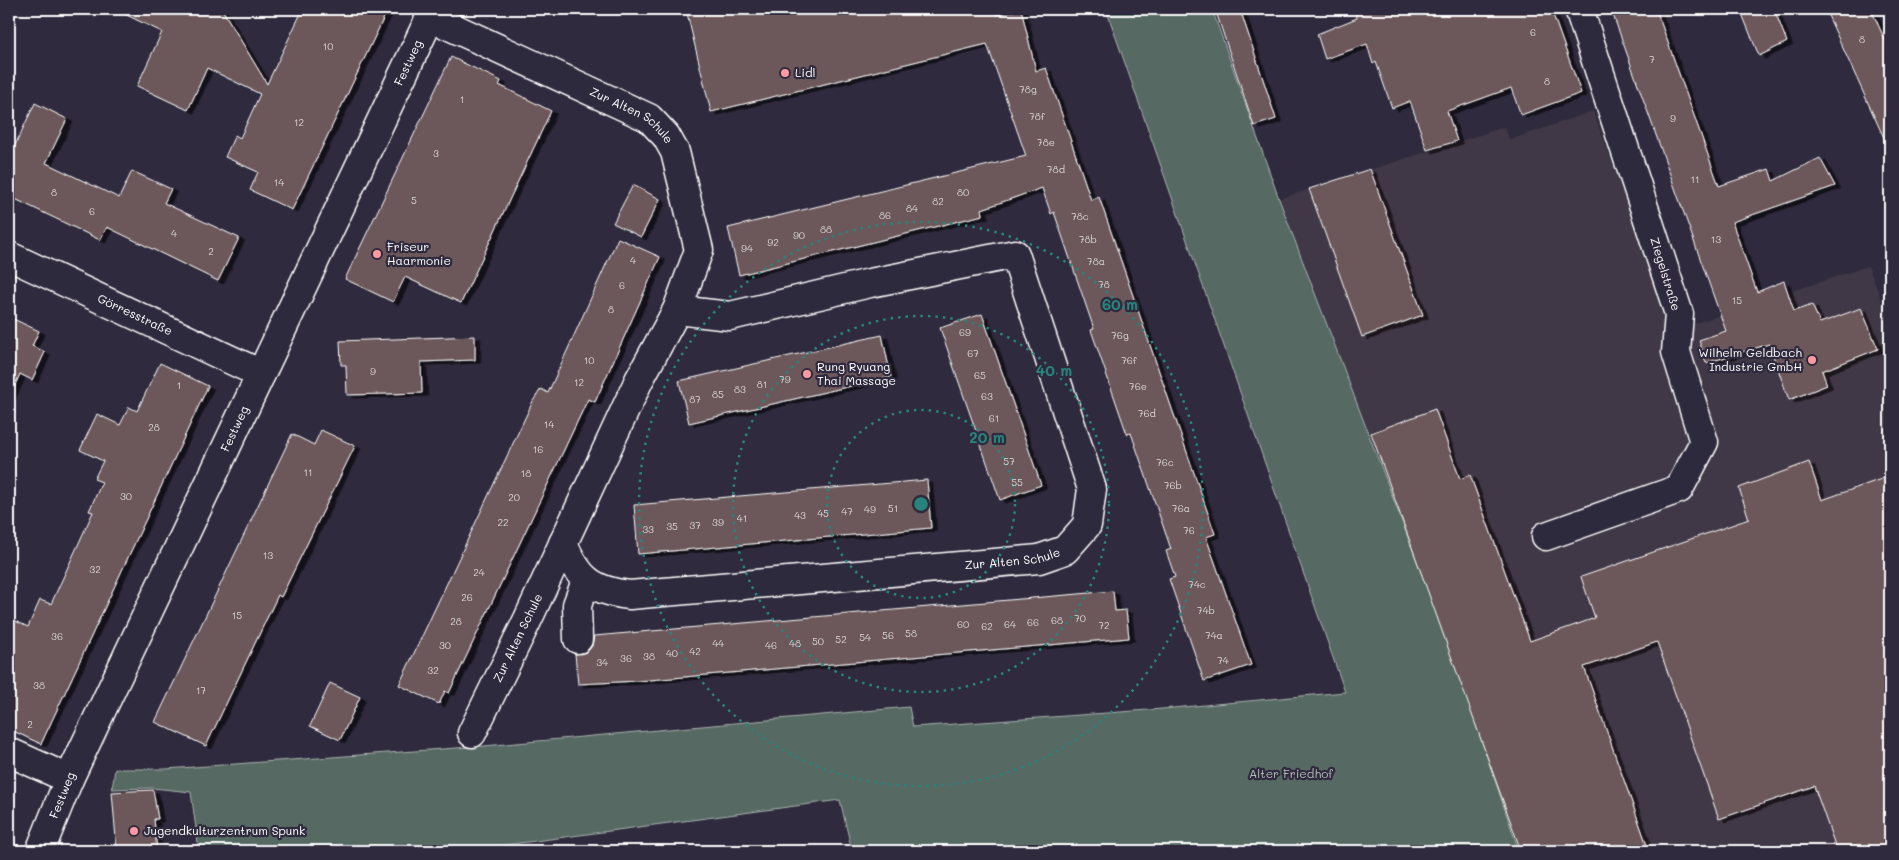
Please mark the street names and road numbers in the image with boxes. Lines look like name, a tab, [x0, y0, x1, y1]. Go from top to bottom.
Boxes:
street label: Festweg	[390, 37, 425, 88]
street label: Zur Alten Schule	[587, 83, 677, 146]
street label: Ziegelstraße	[1647, 235, 1685, 312]
street label: Görresstraße	[95, 290, 175, 338]
street label: Festweg	[216, 403, 252, 454]
street label: Zur Alten Schule	[964, 543, 1062, 573]
street label: Zur Alten Schule	[489, 591, 545, 684]
street label: Festweg	[45, 769, 78, 821]

